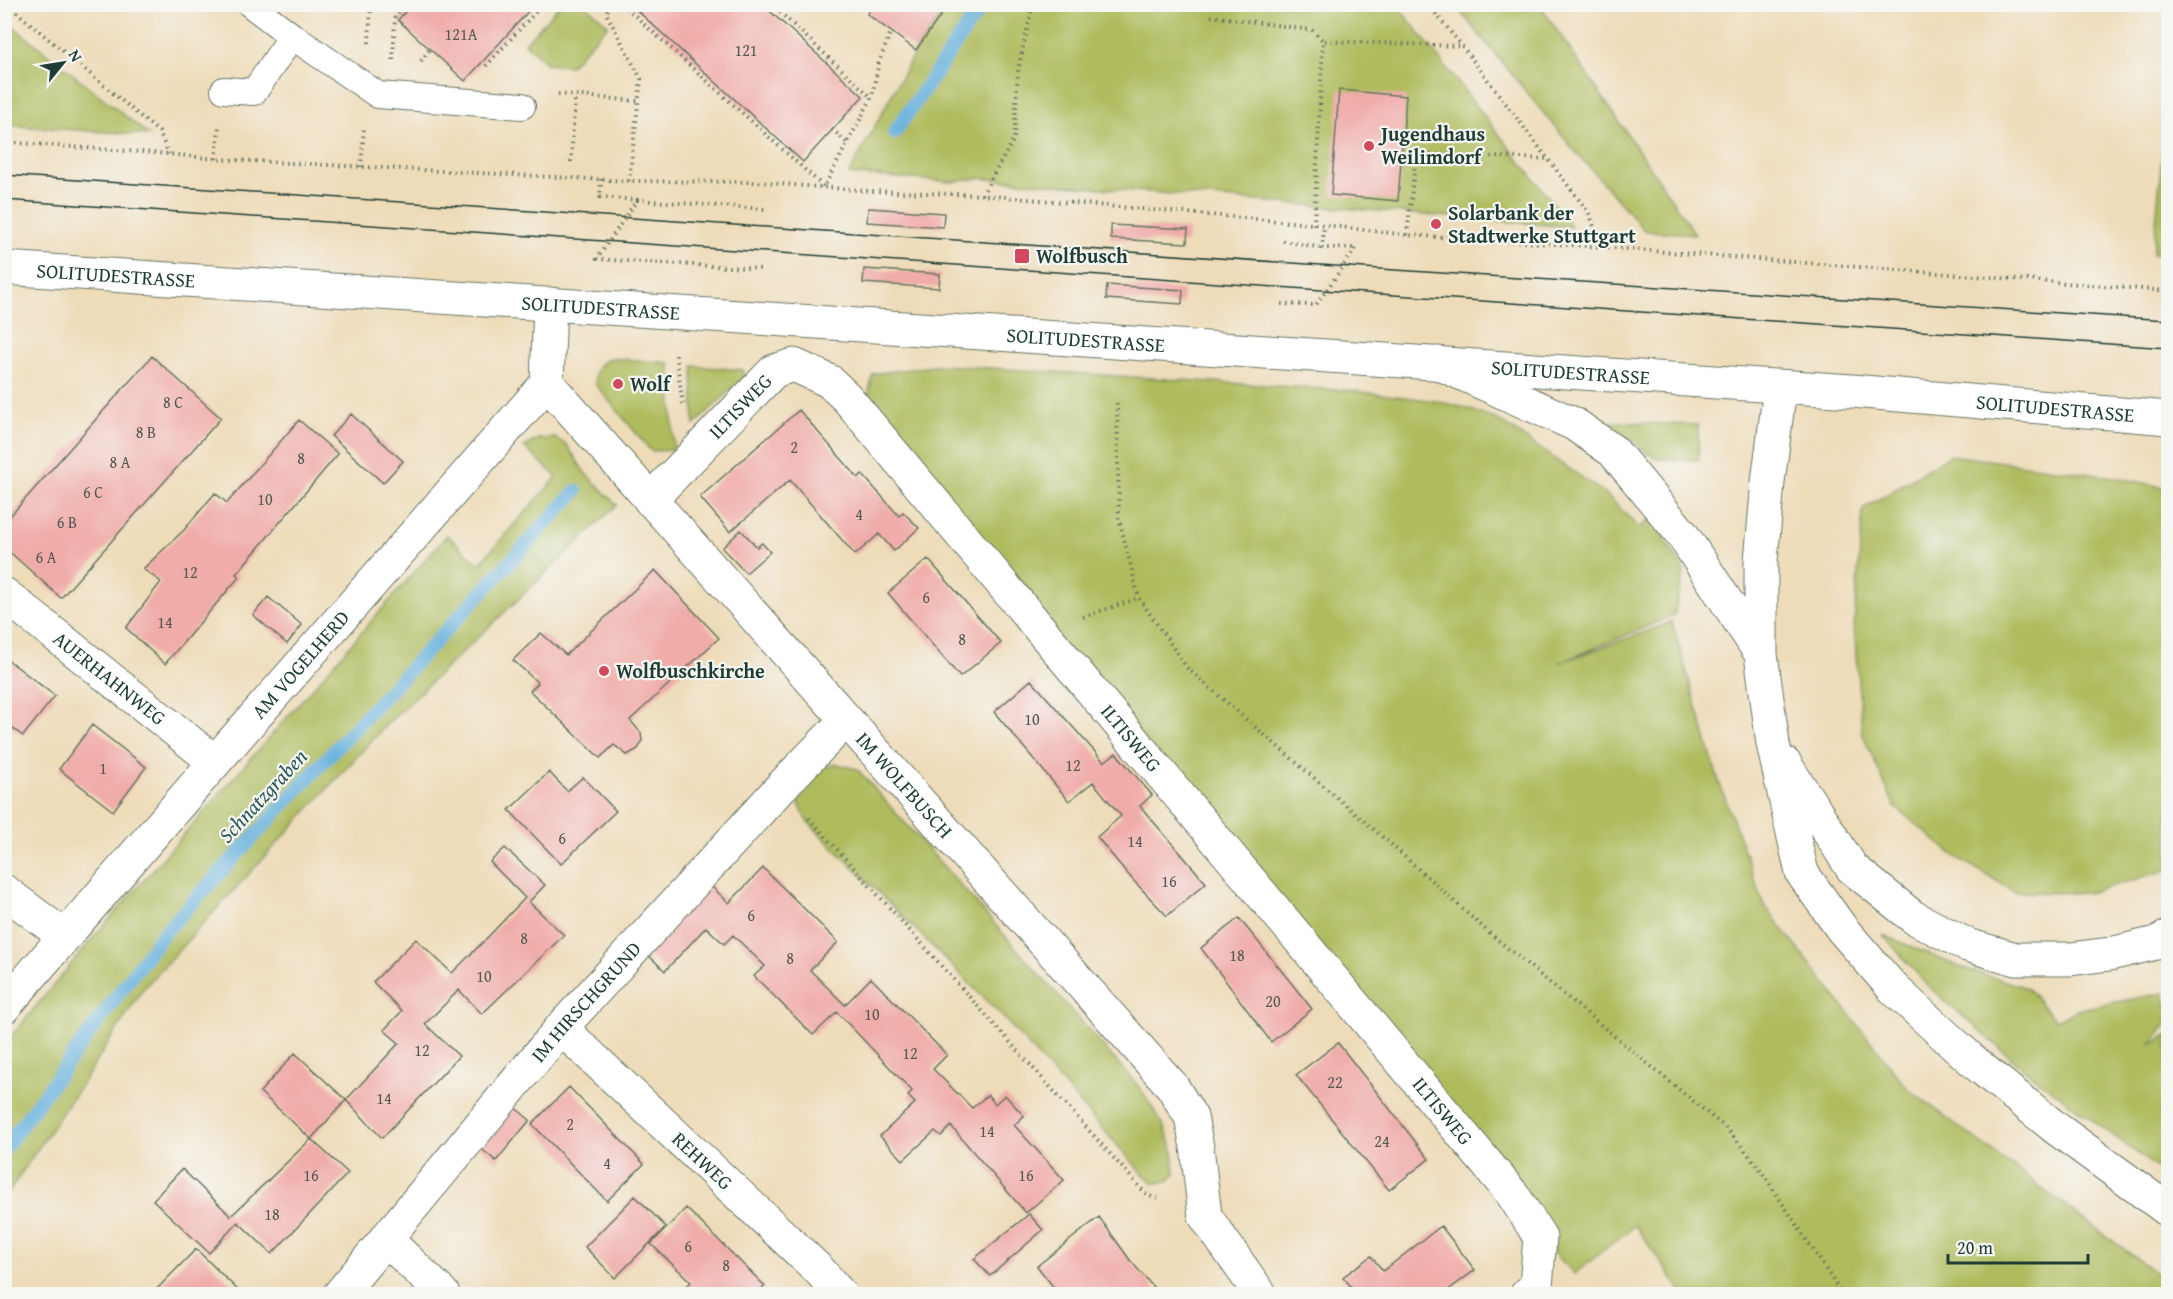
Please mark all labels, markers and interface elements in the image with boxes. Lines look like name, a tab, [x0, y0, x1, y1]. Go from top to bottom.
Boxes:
house number: 121A	[445, 22, 478, 46]
north arrow	[33, 33, 93, 93]
house number: 121	[734, 38, 758, 62]
text: N	[63, 45, 89, 66]
place label: Jugendhaus Weilimdorf	[1378, 119, 1485, 171]
marker: Jugendhaus Weilimdorf	[1362, 139, 1376, 153]
place label: Solarbank der Stadtwerke Stuttgart	[1448, 198, 1636, 250]
marker: Solarbank der Stadtwerke Stuttgart	[1429, 217, 1443, 231]
place label: Wolfbusch	[1036, 241, 1128, 270]
marker: Wolfbusch	[1013, 247, 1031, 265]
street label: SOLITUDESTRASSE	[36, 255, 196, 295]
street label: SOLITUDESTRASSE	[521, 287, 681, 327]
street label: SOLITUDESTRASSE	[1005, 320, 1166, 359]
street label: SOLITUDESTRASSE	[1490, 352, 1651, 392]
street label: ILTISWEG	[701, 367, 778, 445]
place label: Wolf	[630, 369, 672, 398]
marker: Wolf	[611, 377, 625, 391]
street label: SOLITUDESTRASSE	[1975, 387, 2136, 429]
house number: 8 C	[163, 390, 183, 414]
house number: 8 B	[136, 420, 156, 444]
house number: 2	[790, 435, 798, 459]
house number: 8	[297, 446, 305, 470]
house number: 8 A	[110, 450, 131, 474]
house number: 6 C	[83, 480, 103, 504]
house number: 10	[257, 487, 273, 511]
house number: 4	[855, 502, 863, 526]
house number: 6 B	[57, 510, 77, 534]
house number: 6 A	[36, 545, 57, 569]
house number: 12	[182, 560, 198, 584]
house number: 6	[922, 585, 930, 609]
street label: AM VOGELHERD	[244, 603, 356, 725]
house number: 14	[157, 610, 173, 634]
street label: AUERHAHNWEG	[47, 624, 173, 732]
house number: 8	[958, 627, 966, 651]
place label: Wolfbuschkirche	[616, 656, 765, 685]
marker: Wolfbuschkirche	[597, 664, 611, 678]
street label: ILTISWEG	[1094, 697, 1169, 778]
house number: 10	[1024, 707, 1040, 731]
street label: IM WOLFBUSCH	[850, 725, 960, 844]
water label: Schnatzgraben	[211, 741, 315, 850]
house number: 12	[1065, 753, 1081, 777]
house number: 1	[99, 756, 107, 780]
house number: 6	[558, 826, 566, 850]
house number: 14	[1127, 829, 1143, 853]
house number: 16	[1161, 869, 1177, 893]
house number: 6	[747, 903, 755, 927]
house number: 8	[520, 926, 528, 950]
street label: IM HIRSCHGRUND	[524, 934, 647, 1068]
house number: 18	[1229, 943, 1245, 967]
house number: 8	[786, 946, 794, 970]
house number: 10	[476, 964, 492, 988]
house number: 20	[1265, 989, 1281, 1013]
house number: 10	[864, 1002, 880, 1026]
house number: 12	[414, 1038, 430, 1062]
house number: 12	[902, 1041, 918, 1065]
house number: 22	[1327, 1070, 1343, 1094]
street label: ILTISWEG	[1406, 1070, 1480, 1151]
house number: 14	[376, 1086, 392, 1110]
house number: 2	[566, 1112, 574, 1136]
house number: 14	[979, 1119, 995, 1143]
street label: REHWEG	[666, 1125, 740, 1196]
house number: 24	[1374, 1129, 1390, 1153]
house number: 4	[603, 1151, 611, 1175]
house number: 16	[303, 1163, 319, 1187]
house number: 16	[1018, 1163, 1034, 1187]
house number: 18	[264, 1202, 280, 1226]
scale bar	[1948, 1227, 2088, 1265]
house number: 6	[684, 1234, 692, 1258]
text: 20 m	[1957, 1234, 1993, 1261]
house number: 8	[722, 1253, 730, 1277]

